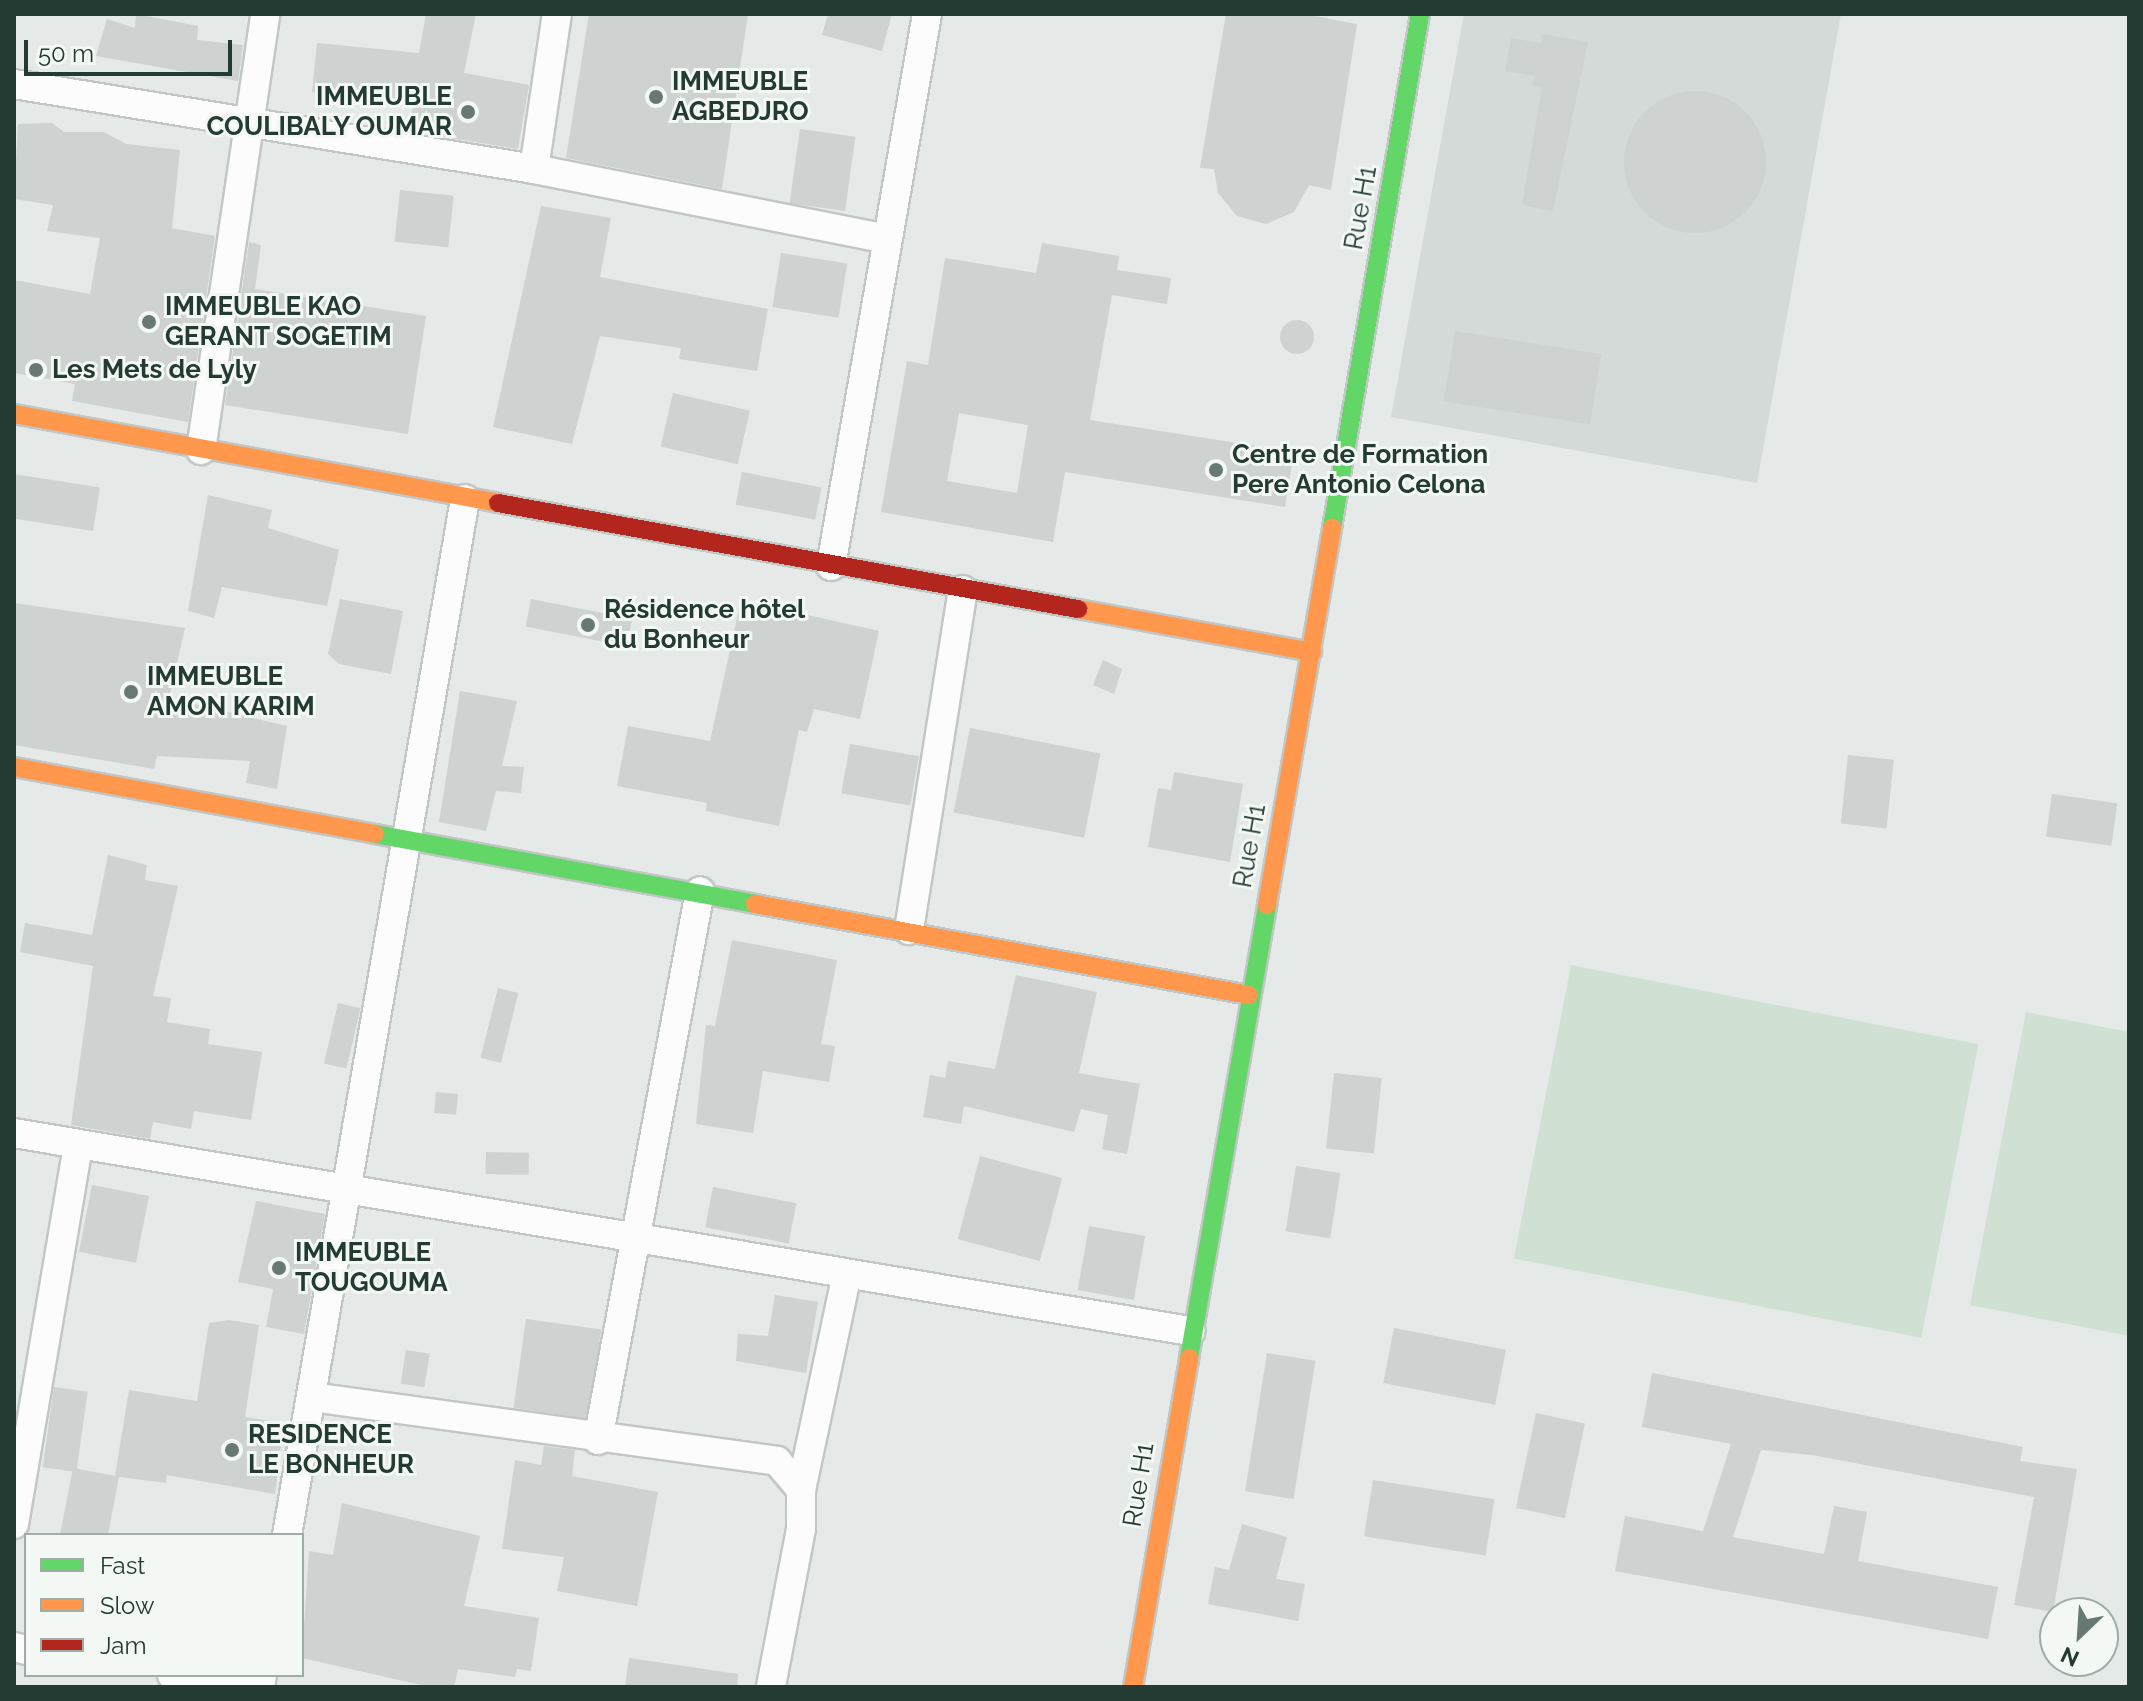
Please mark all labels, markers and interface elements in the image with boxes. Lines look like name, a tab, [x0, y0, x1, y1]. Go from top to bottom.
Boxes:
scale bar	[28, 24, 236, 74]
text: 50 m	[38, 39, 94, 68]
place label: IMMEUBLE AGBEDJRO	[672, 66, 809, 128]
place label: IMMEUBLE COULIBALY OUMAR	[206, 81, 452, 142]
marker: IMMEUBLE AGBEDJRO	[647, 88, 665, 106]
marker: IMMEUBLE COULIBALY OUMAR	[459, 103, 477, 121]
street label: Rue H1	[1338, 164, 1384, 252]
place label: IMMEUBLE KAO GERANT SOGETIM	[165, 291, 392, 352]
marker: IMMEUBLE KAO GERANT SOGETIM	[140, 313, 158, 331]
place label: Les Mets de Lyly	[52, 354, 257, 386]
marker: Les Mets de Lyly	[27, 361, 45, 379]
place label: Centre de Formation Pere Antonio Celona	[1232, 439, 1488, 500]
marker: Centre de Formation Pere Antonio Celona	[1207, 461, 1225, 479]
place label: Résidence hôtel du Bonheur	[604, 594, 805, 656]
marker: Résidence hôtel du Bonheur	[579, 616, 597, 634]
place label: IMMEUBLE AMON KARIM	[147, 661, 315, 722]
marker: IMMEUBLE AMON KARIM	[122, 683, 140, 701]
street label: Rue H1	[1227, 802, 1273, 890]
place label: IMMEUBLE TOUGOUMA	[295, 1237, 448, 1298]
marker: IMMEUBLE TOUGOUMA	[270, 1259, 288, 1277]
place label: RESIDENCE LE BONHEUR	[248, 1419, 414, 1480]
marker: RESIDENCE LE BONHEUR	[223, 1441, 241, 1459]
street label: Rue H1	[1117, 1441, 1161, 1529]
legend	[24, 1533, 304, 1677]
text: Fast	[100, 1551, 145, 1580]
text: Slow	[100, 1591, 154, 1620]
north arrow	[2039, 1597, 2119, 1677]
text: Jam	[100, 1631, 146, 1660]
text: N	[2057, 1642, 2083, 1672]

